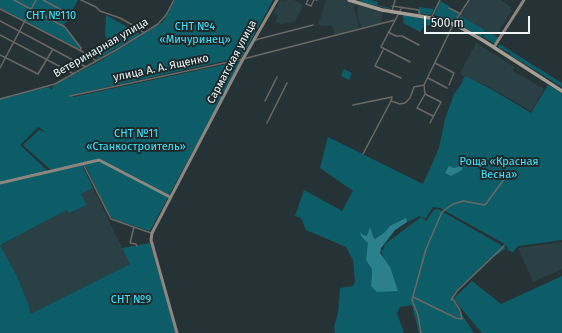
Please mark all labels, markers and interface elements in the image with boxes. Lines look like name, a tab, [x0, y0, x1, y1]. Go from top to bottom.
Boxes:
scale bar	[426, 8, 532, 34]
park label: СНТ №110	[26, 9, 76, 23]
street label: Ветеринарная улица	[51, 15, 151, 81]
text: 500 m	[431, 16, 464, 30]
street label: Сарматская улица	[204, 18, 260, 106]
park label: СНТ №4 «Мичуринец»	[159, 20, 231, 46]
street label: улица А. А. Ященко	[112, 51, 210, 85]
park label: СНТ №11 «Станкостроитель»	[86, 127, 186, 153]
park label: Роща «Красная Весна»	[459, 155, 539, 181]
park label: СНТ №9	[111, 293, 151, 307]

